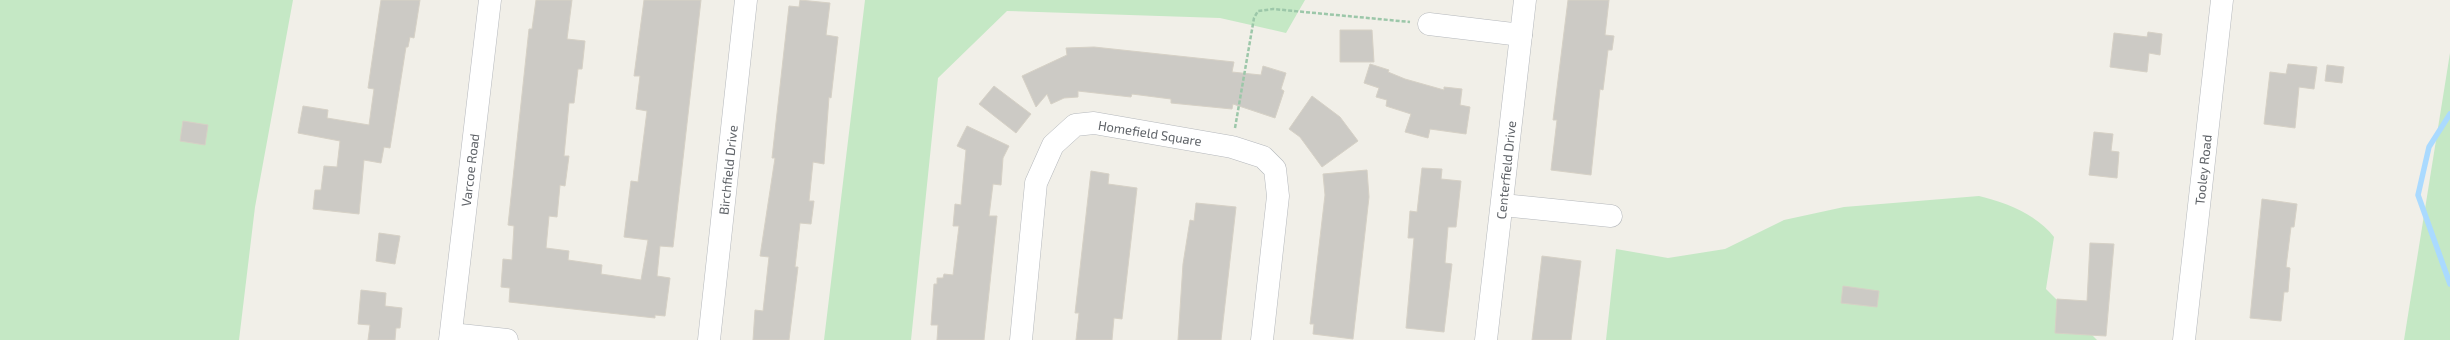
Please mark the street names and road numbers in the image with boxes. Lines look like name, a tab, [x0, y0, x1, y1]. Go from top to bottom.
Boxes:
street label: Homefield Square	[1097, 117, 1203, 149]
street label: Centerfield Drive	[1493, 120, 1519, 220]
street label: Birchfield Drive	[715, 124, 741, 216]
street label: Varcoe Road	[458, 133, 482, 207]
street label: Tooley Road	[2191, 134, 2215, 206]

